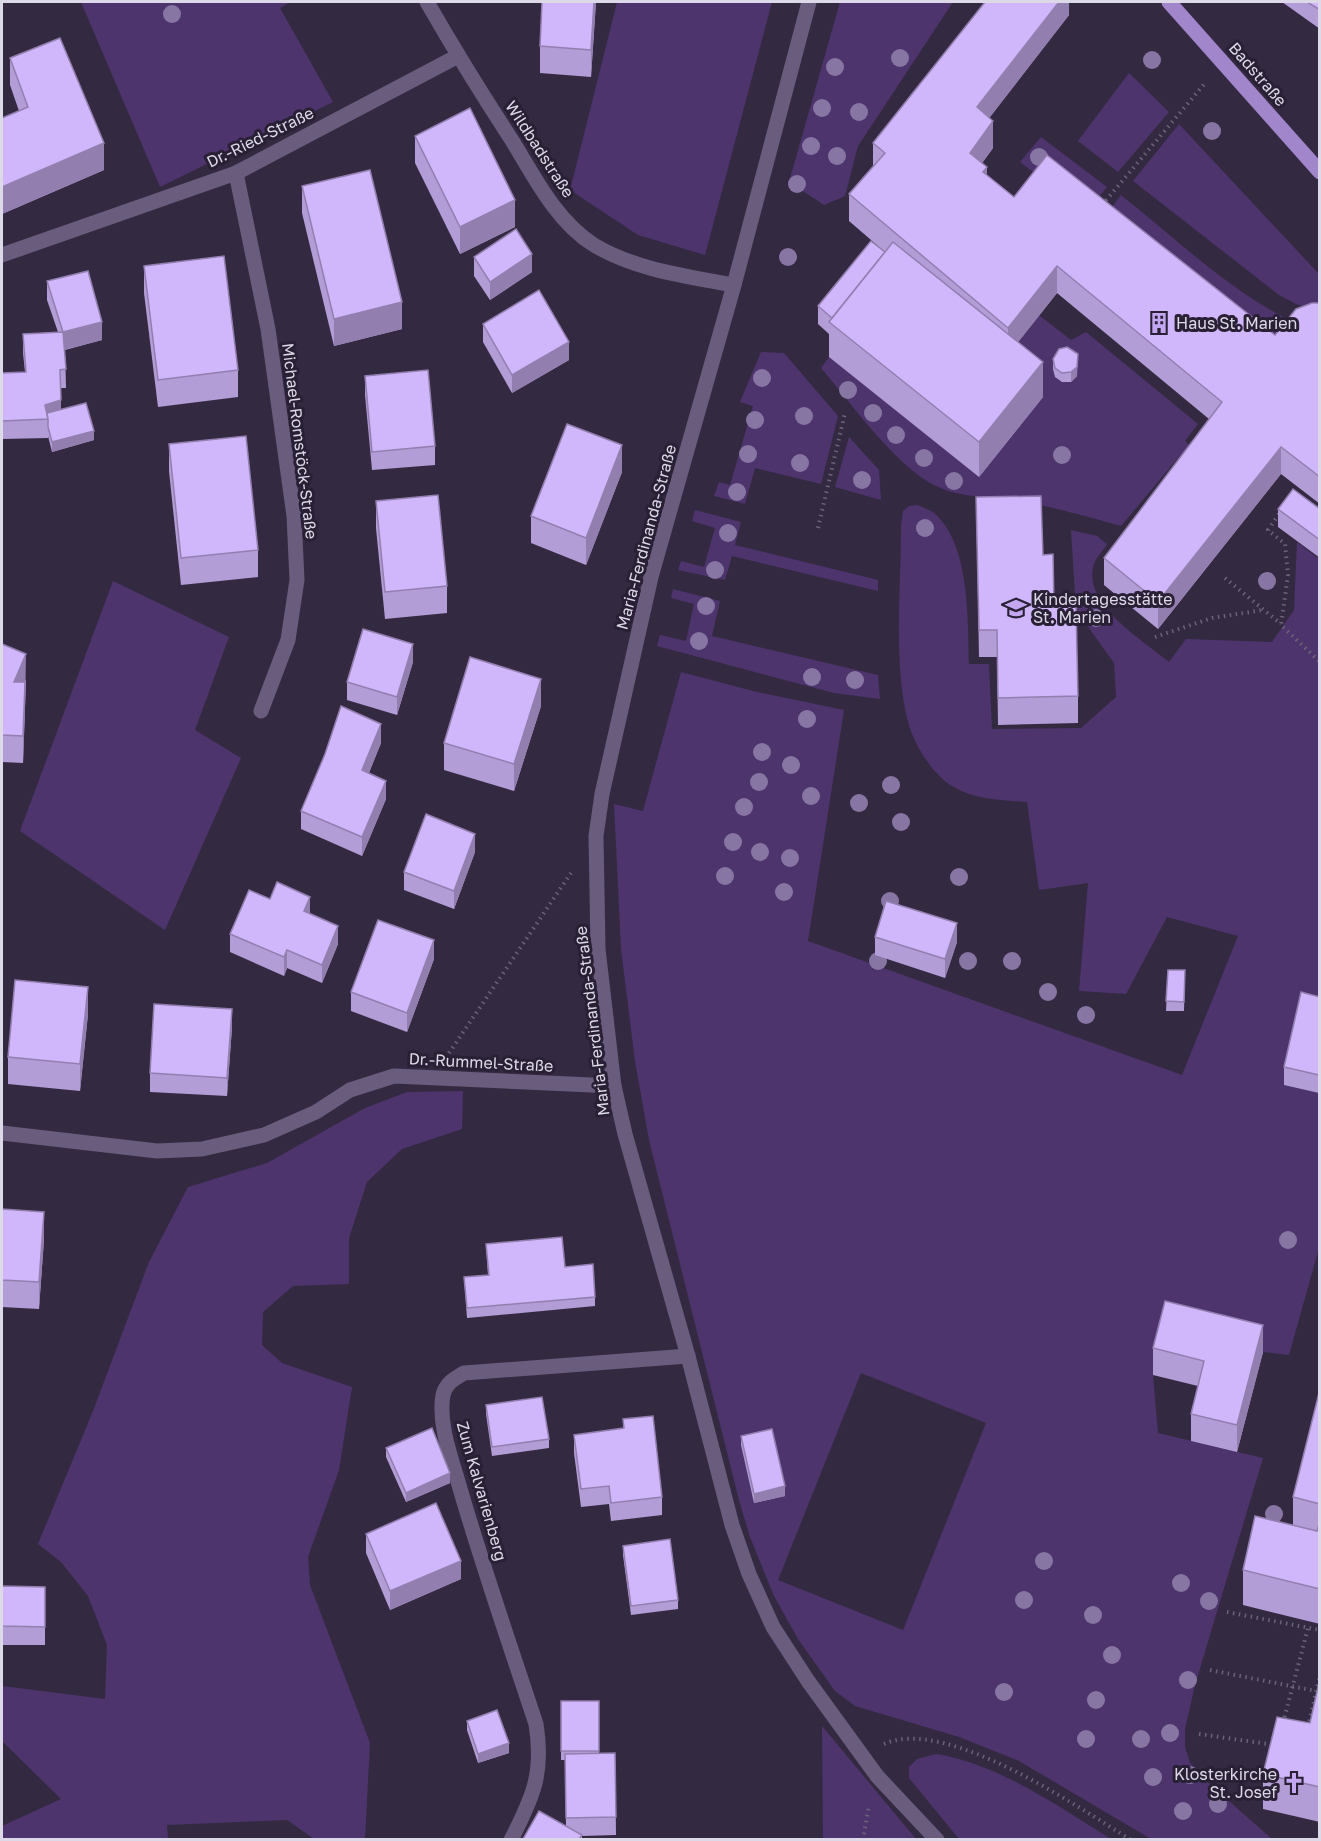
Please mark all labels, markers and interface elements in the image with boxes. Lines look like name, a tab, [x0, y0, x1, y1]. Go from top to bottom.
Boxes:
street label: Badstraße	[1225, 38, 1291, 110]
street label: Wildbadstraße	[501, 97, 579, 201]
street label: Dr.-Ried-Straße	[203, 102, 317, 172]
building icon: Haus St. Marien	[1147, 311, 1171, 335]
place label: Haus St. Marien	[1176, 313, 1297, 333]
street label: Michael-Romstöck-Straße	[278, 342, 322, 540]
street label: Maria-Ferdinanda-Straße	[612, 442, 680, 632]
place label: Kindertagesstätte St. Marien	[1033, 589, 1173, 627]
school or university icon: Kindertagesstätte St. Marien	[1004, 596, 1028, 620]
street label: Maria-Ferdinanda-Straße	[570, 925, 614, 1117]
street label: Dr.-Rummel-Straße	[408, 1048, 554, 1076]
street label: Zum Kalvarienberg	[453, 1419, 511, 1563]
place label: Klosterkirche St. Josef	[1174, 1764, 1277, 1802]
church icon: Klosterkirche St. Josef	[1282, 1771, 1306, 1795]

